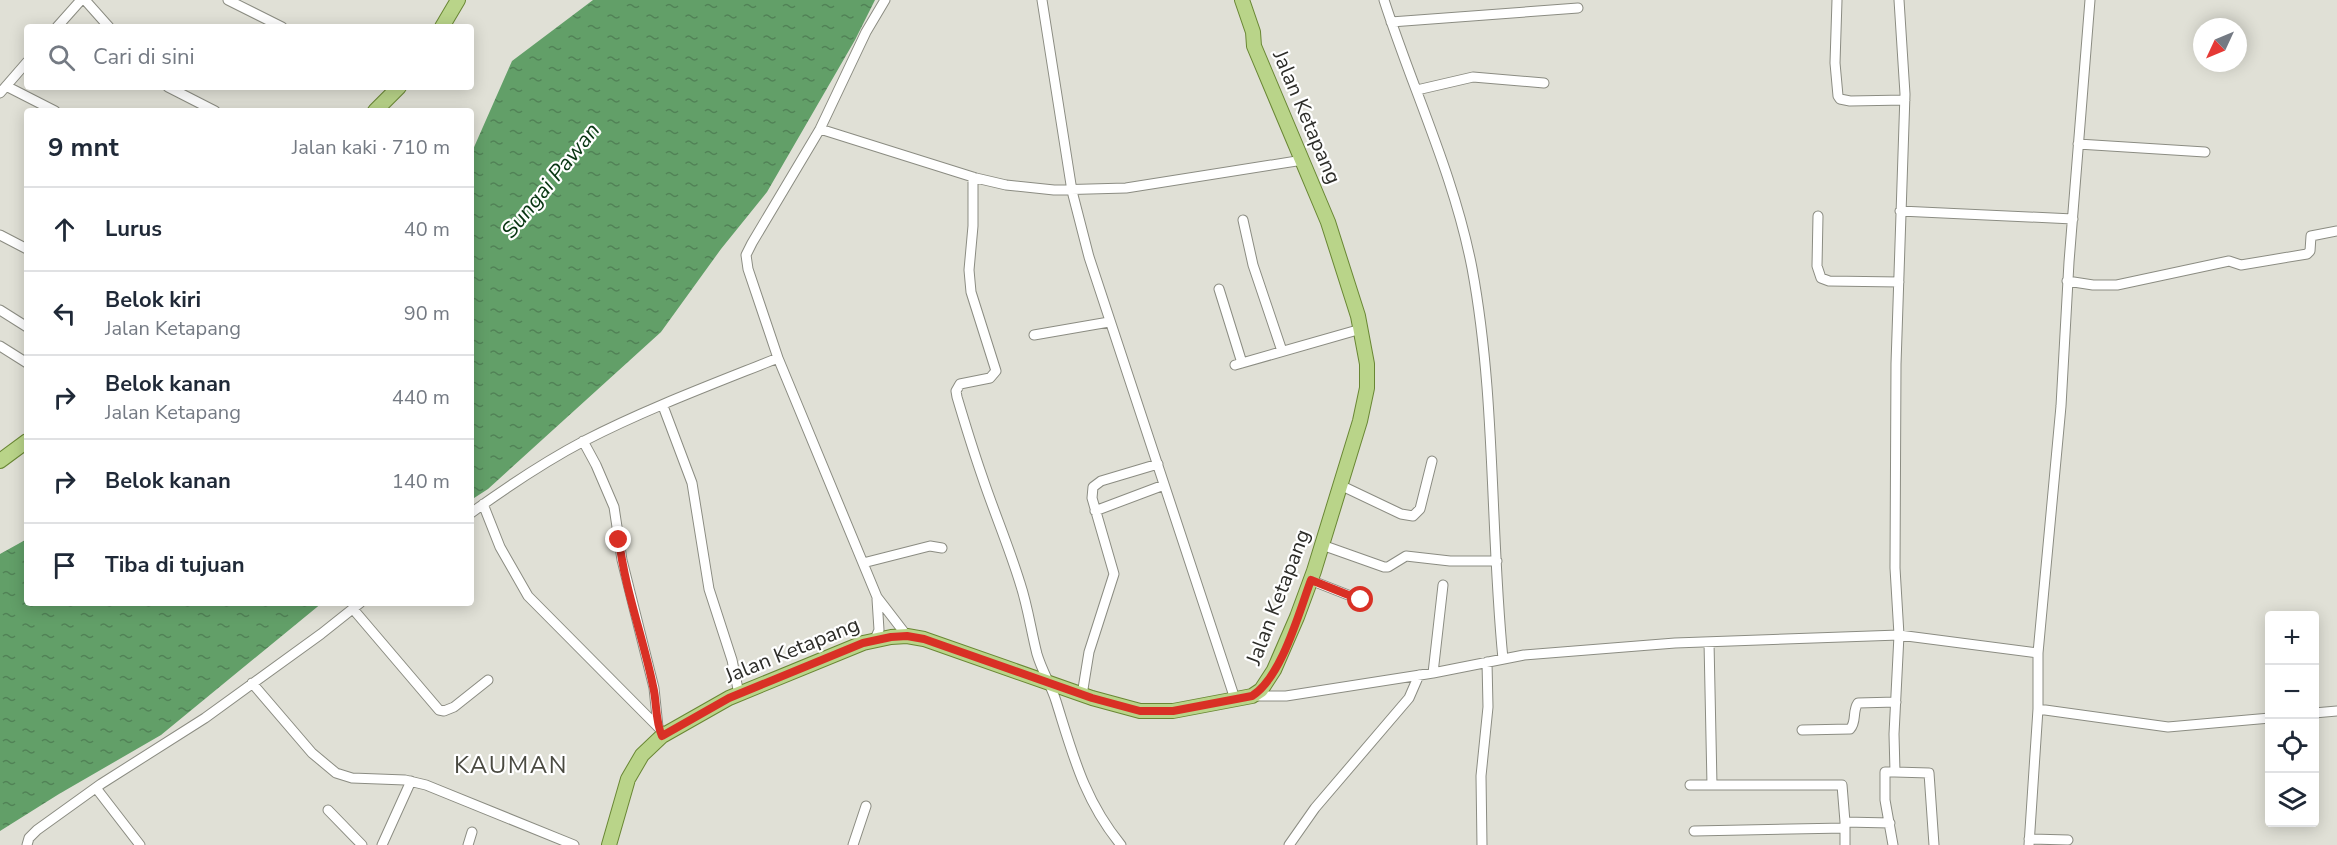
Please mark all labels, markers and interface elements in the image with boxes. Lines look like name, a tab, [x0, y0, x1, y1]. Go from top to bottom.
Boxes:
north arrow	[2193, 18, 2247, 72]
search box	[24, 24, 474, 90]
icon: search	[45, 41, 78, 74]
text: Cari di sini	[93, 42, 195, 72]
street label: Jalan Ketapang	[1266, 45, 1348, 188]
water label: Sungai Pawan	[495, 116, 607, 245]
text: 9 mnt	[48, 130, 119, 165]
text: Jalan kaki · 710 m	[292, 134, 450, 161]
icon: ahead	[48, 213, 81, 246]
text: Lurus	[105, 214, 162, 244]
text: 40 m	[404, 216, 450, 243]
text: Belok kiri	[105, 285, 201, 315]
icon: left	[48, 297, 81, 330]
text: 90 m	[404, 300, 450, 327]
text: Jalan Ketapang	[105, 315, 241, 342]
text: Belok kanan	[105, 369, 231, 399]
icon: right	[48, 381, 81, 414]
text: 440 m	[392, 384, 450, 411]
text: Jalan Ketapang	[105, 399, 241, 426]
icon: right	[48, 465, 81, 498]
text: Belok kanan	[105, 466, 231, 496]
text: 140 m	[392, 468, 450, 495]
street label: Jalan Ketapang	[1239, 525, 1317, 670]
route end	[605, 526, 631, 552]
icon: arrive	[48, 549, 81, 582]
text: Tiba di tujuan	[105, 550, 245, 580]
route start	[1347, 586, 1373, 612]
street label: Jalan Ketapang	[720, 610, 863, 690]
map controls	[2265, 611, 2319, 827]
button: +	[2265, 611, 2319, 665]
button: −	[2265, 665, 2319, 719]
button: locate	[2265, 719, 2319, 773]
district label: KAUMAN	[454, 749, 568, 781]
button: layers	[2265, 773, 2319, 827]

